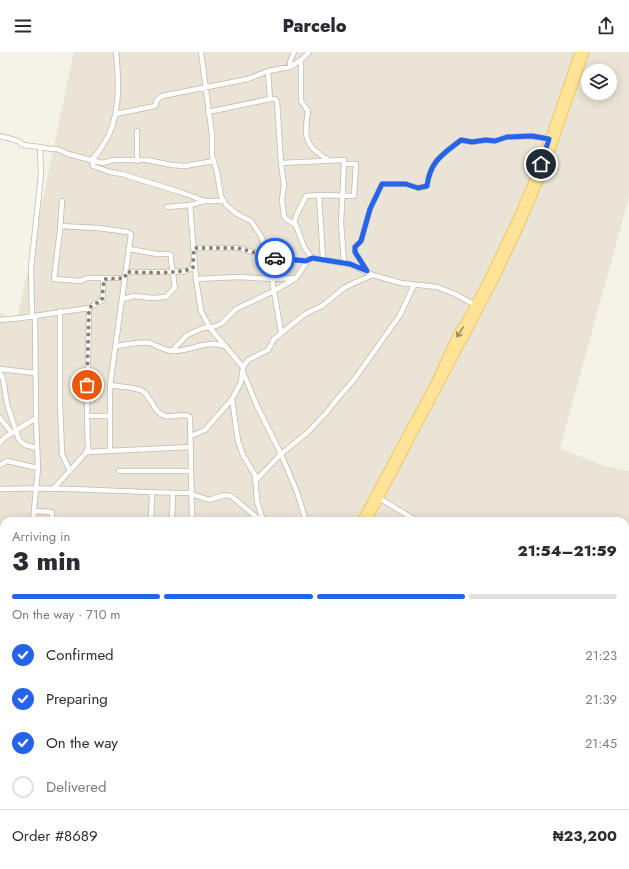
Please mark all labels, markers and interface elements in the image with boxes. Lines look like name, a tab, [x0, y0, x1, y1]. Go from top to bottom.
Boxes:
text: Parcelo	[282, 13, 347, 39]
icon: menu	[12, 15, 34, 37]
icon: share	[595, 15, 617, 37]
map controls	[581, 64, 617, 100]
button: layers	[581, 64, 617, 100]
pin	[524, 147, 558, 181]
icon: home	[530, 153, 552, 175]
courier	[255, 238, 295, 278]
icon: car	[264, 247, 286, 269]
one-way arrow	[455, 326, 464, 337]
pin	[70, 368, 104, 402]
icon: bag	[76, 374, 98, 396]
text: Arriving in	[12, 527, 70, 546]
text: 21:54–21:59	[517, 540, 617, 562]
text: 3 min	[12, 542, 81, 580]
text: On the way · 710 m	[12, 605, 121, 624]
icon: check	[12, 644, 34, 666]
text: Confirmed	[46, 644, 114, 666]
text: 21:23	[585, 646, 617, 665]
icon: check	[12, 688, 34, 710]
text: Preparing	[46, 688, 108, 710]
text: 21:39	[585, 690, 617, 709]
icon: check	[12, 732, 34, 754]
text: On the way	[46, 732, 118, 754]
text: 21:45	[585, 734, 617, 753]
text: Delivered	[46, 776, 107, 798]
text: Order #8689	[12, 825, 98, 847]
text: ₦23,200	[553, 825, 617, 847]

